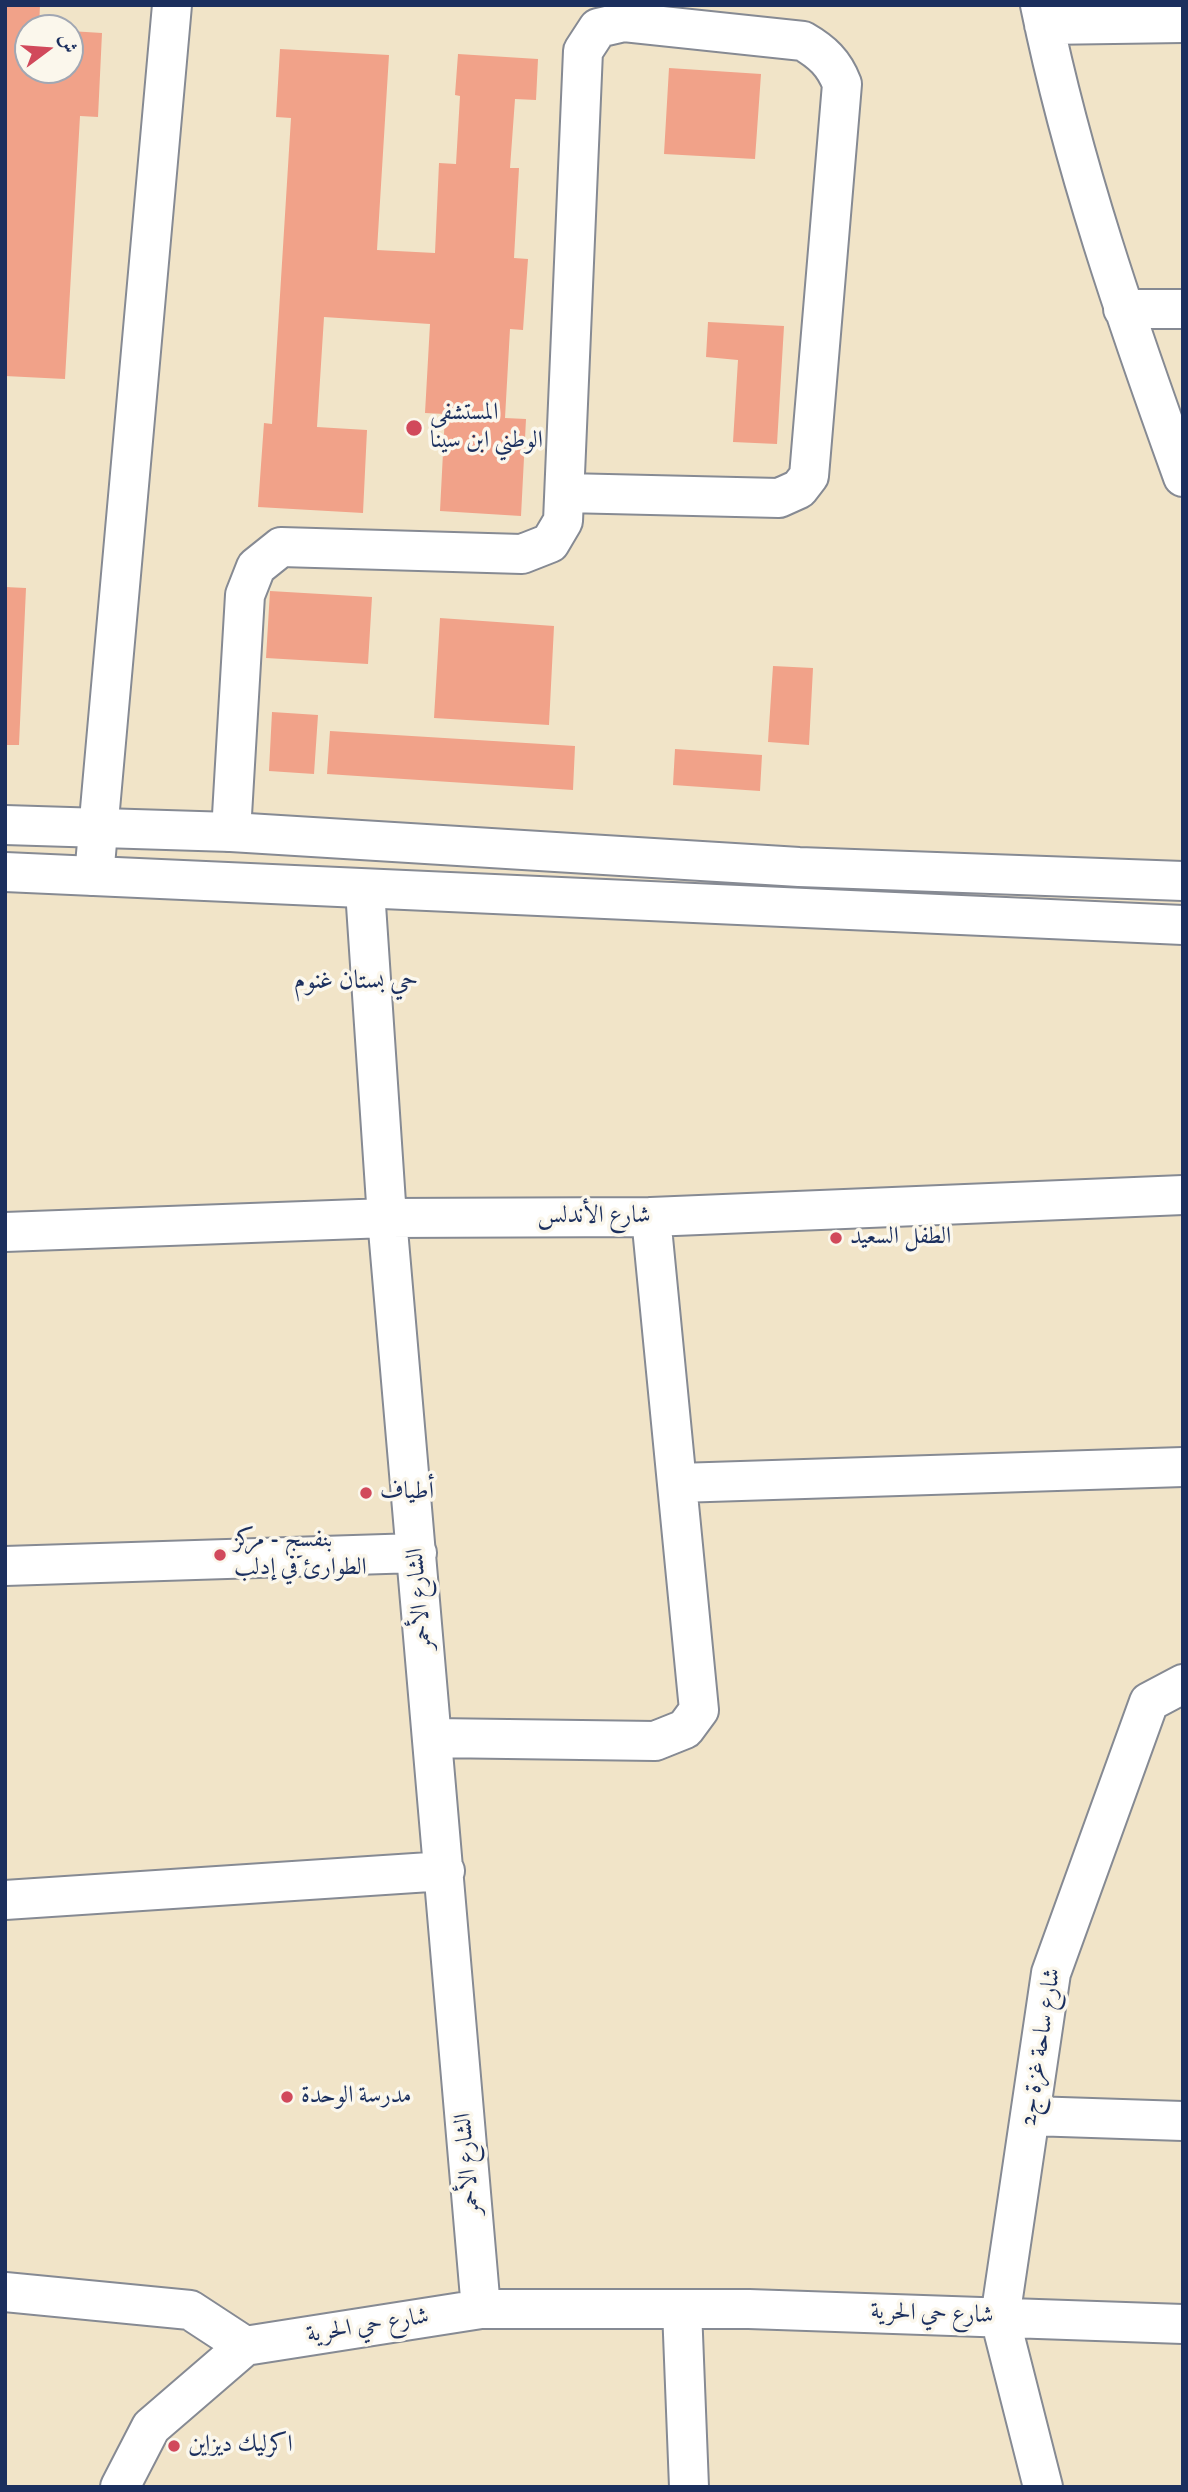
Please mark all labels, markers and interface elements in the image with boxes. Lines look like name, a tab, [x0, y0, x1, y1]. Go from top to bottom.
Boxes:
north arrow	[14, 14, 84, 84]
text: ش	[54, 31, 81, 56]
place label: المستشفى الوطني ابن سينا	[430, 400, 543, 456]
marker: المستشفى الوطني ابن سينا	[404, 418, 424, 438]
district label: حي بستان غنوم	[294, 967, 418, 999]
street label: شارع الأندلس	[537, 1203, 651, 1231]
place label: الطفل السعيد	[850, 1224, 951, 1252]
marker: الطفل السعيد	[828, 1230, 844, 1246]
place label: أطياف	[380, 1479, 434, 1507]
marker: أطياف	[358, 1485, 374, 1501]
place label: بنفسج - مركز الطوارئ في إدلب	[234, 1527, 367, 1583]
marker: بنفسج - مركز الطوارئ في إدلب	[212, 1547, 228, 1563]
street label: الشارع الأحمر	[402, 1547, 440, 1651]
street label: شارع ساحة غزة ج2	[1015, 1966, 1069, 2128]
place label: مدرسة الوحدة	[301, 2083, 411, 2111]
marker: مدرسة الوحدة	[279, 2089, 295, 2105]
street label: الشارع الأحمر	[450, 2112, 488, 2216]
street label: شارع حي الحرية	[870, 2298, 994, 2332]
street label: شارع حي الحرية	[305, 2303, 431, 2351]
place label: اكرليك ديزاين	[188, 2432, 293, 2460]
marker: اكرليك ديزاين	[166, 2438, 182, 2454]

